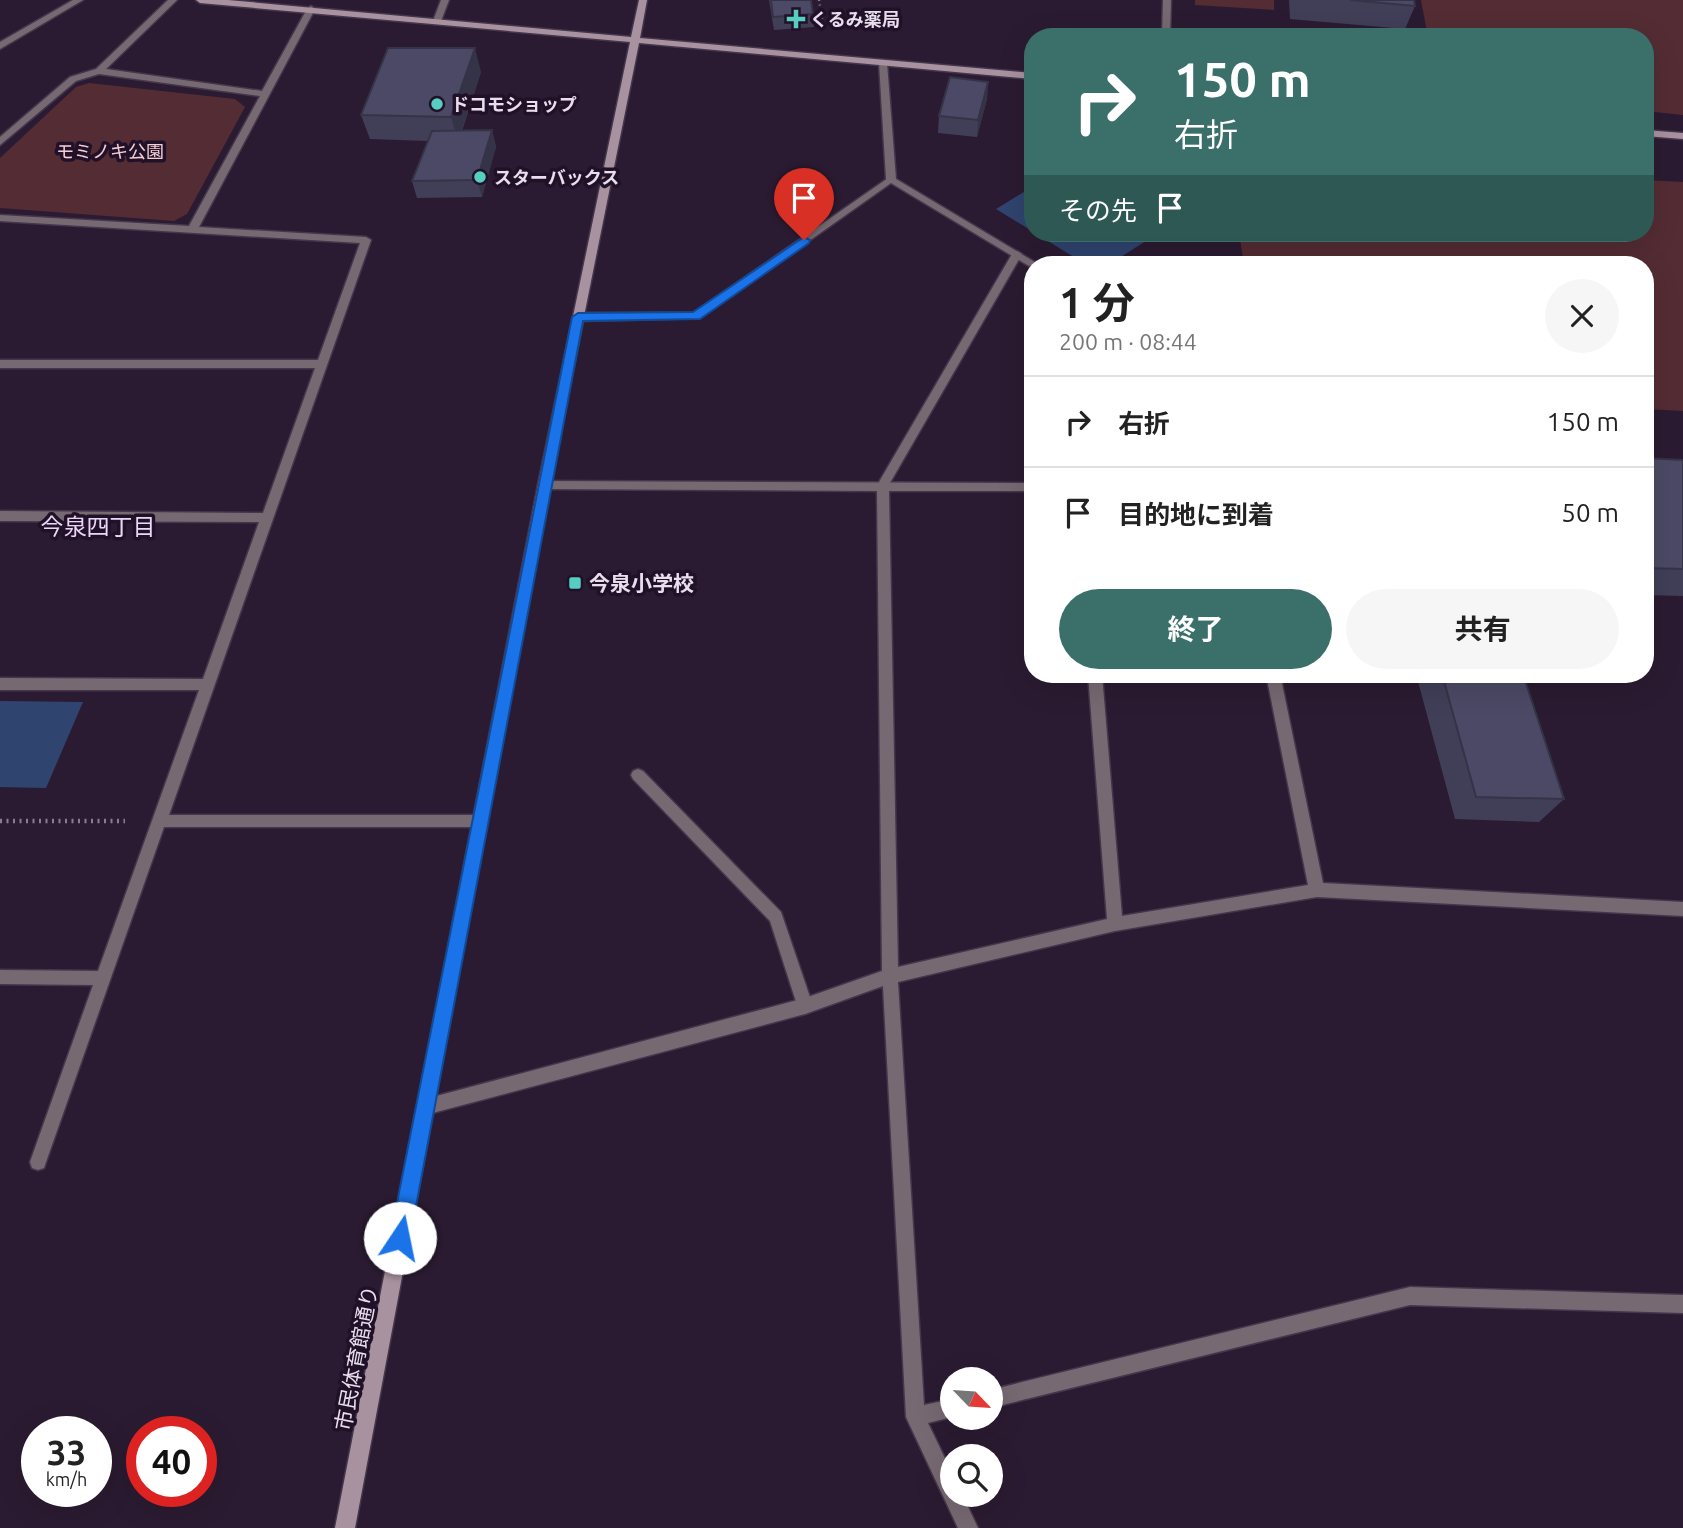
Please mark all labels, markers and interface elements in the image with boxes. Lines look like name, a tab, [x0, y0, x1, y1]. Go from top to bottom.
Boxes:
place label: くるみ薬局	[810, 9, 900, 29]
marker: くるみ薬局	[788, 11, 804, 27]
text: 150 m	[1174, 51, 1311, 106]
icon: right	[1059, 56, 1150, 147]
place label: ドコモショップ	[451, 94, 577, 114]
marker: ドコモショップ	[429, 96, 445, 112]
text: 右折	[1174, 116, 1238, 152]
park label: モミノキ公園	[56, 141, 164, 161]
place label: スターバックス	[494, 167, 619, 187]
pin	[774, 168, 834, 240]
marker: スターバックス	[472, 169, 488, 185]
icon: arrive	[785, 179, 823, 217]
icon: arrive	[1151, 189, 1189, 227]
text: その先	[1059, 196, 1137, 225]
text: 1 分	[1059, 279, 1135, 326]
button: close	[1545, 279, 1619, 353]
text: 200 m · 08:44	[1059, 329, 1197, 354]
icon: right	[1059, 403, 1097, 441]
text: 150 m	[1547, 407, 1619, 436]
text: 右折	[1118, 409, 1170, 438]
icon: arrive	[1059, 494, 1097, 532]
text: 50 m	[1561, 498, 1619, 527]
text: 目的地に到着	[1118, 500, 1274, 529]
district label: 今泉四丁目	[41, 514, 156, 539]
place label: 今泉小学校	[589, 571, 694, 595]
marker: 今泉小学校	[567, 575, 583, 591]
button: 終了	[1059, 589, 1332, 669]
button: 共有	[1346, 589, 1619, 669]
position arrow	[363, 1201, 437, 1275]
street label: 市民体育館通り	[330, 1284, 382, 1432]
north arrow	[940, 1367, 1003, 1430]
map controls	[940, 1367, 1003, 1507]
speed limit sign: 40	[126, 1416, 217, 1507]
text: 33	[47, 1432, 86, 1472]
button: search	[940, 1444, 1003, 1507]
text: km/h	[46, 1469, 87, 1489]

